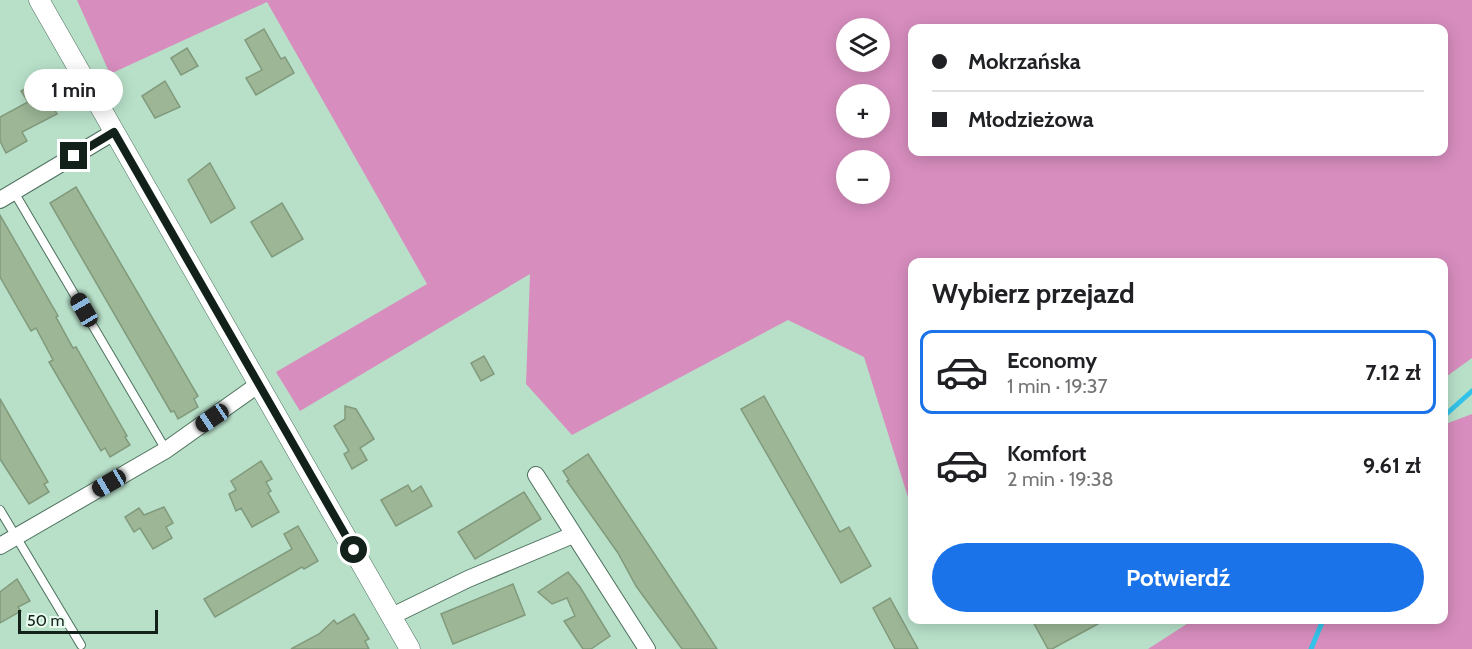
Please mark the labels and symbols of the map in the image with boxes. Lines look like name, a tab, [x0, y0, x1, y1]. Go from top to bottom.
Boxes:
callout: 1 min	[25, 69, 124, 111]
route end	[60, 142, 87, 169]
car	[67, 290, 101, 330]
car	[192, 400, 232, 436]
car	[89, 466, 129, 500]
route start	[340, 536, 367, 563]
scale bar	[18, 607, 158, 634]

